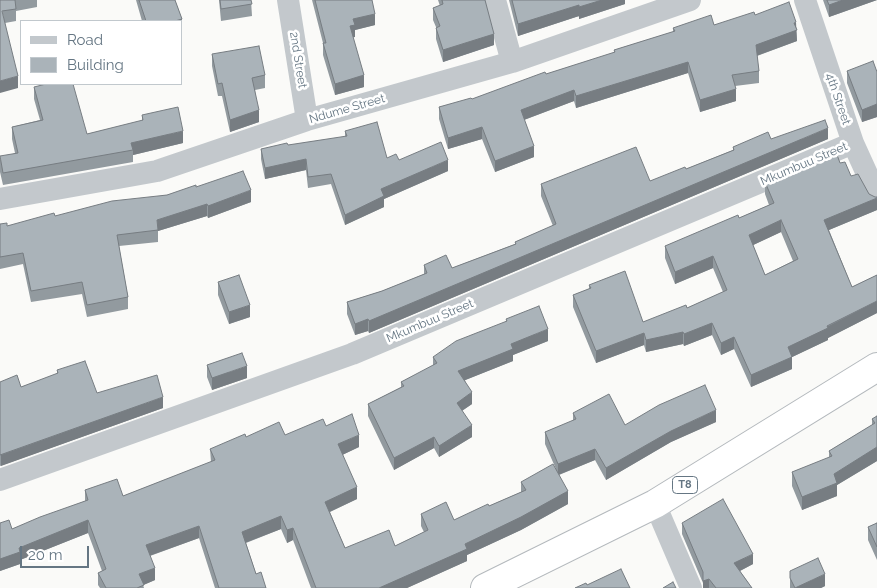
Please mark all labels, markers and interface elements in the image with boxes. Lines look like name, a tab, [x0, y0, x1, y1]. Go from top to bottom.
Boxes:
legend	[20, 20, 182, 85]
text: Road	[67, 31, 103, 49]
street label: 2nd Street	[286, 31, 310, 89]
text: Building	[67, 56, 124, 74]
street label: 4th Street	[822, 71, 854, 127]
street label: Ndume Street	[307, 91, 387, 127]
street label: Mkumbuu Street	[758, 139, 850, 189]
street label: Mkumbuu Street	[384, 296, 476, 346]
road number: T8	[672, 476, 698, 494]
scale bar	[22, 536, 91, 568]
text: 20 m	[28, 546, 63, 564]

